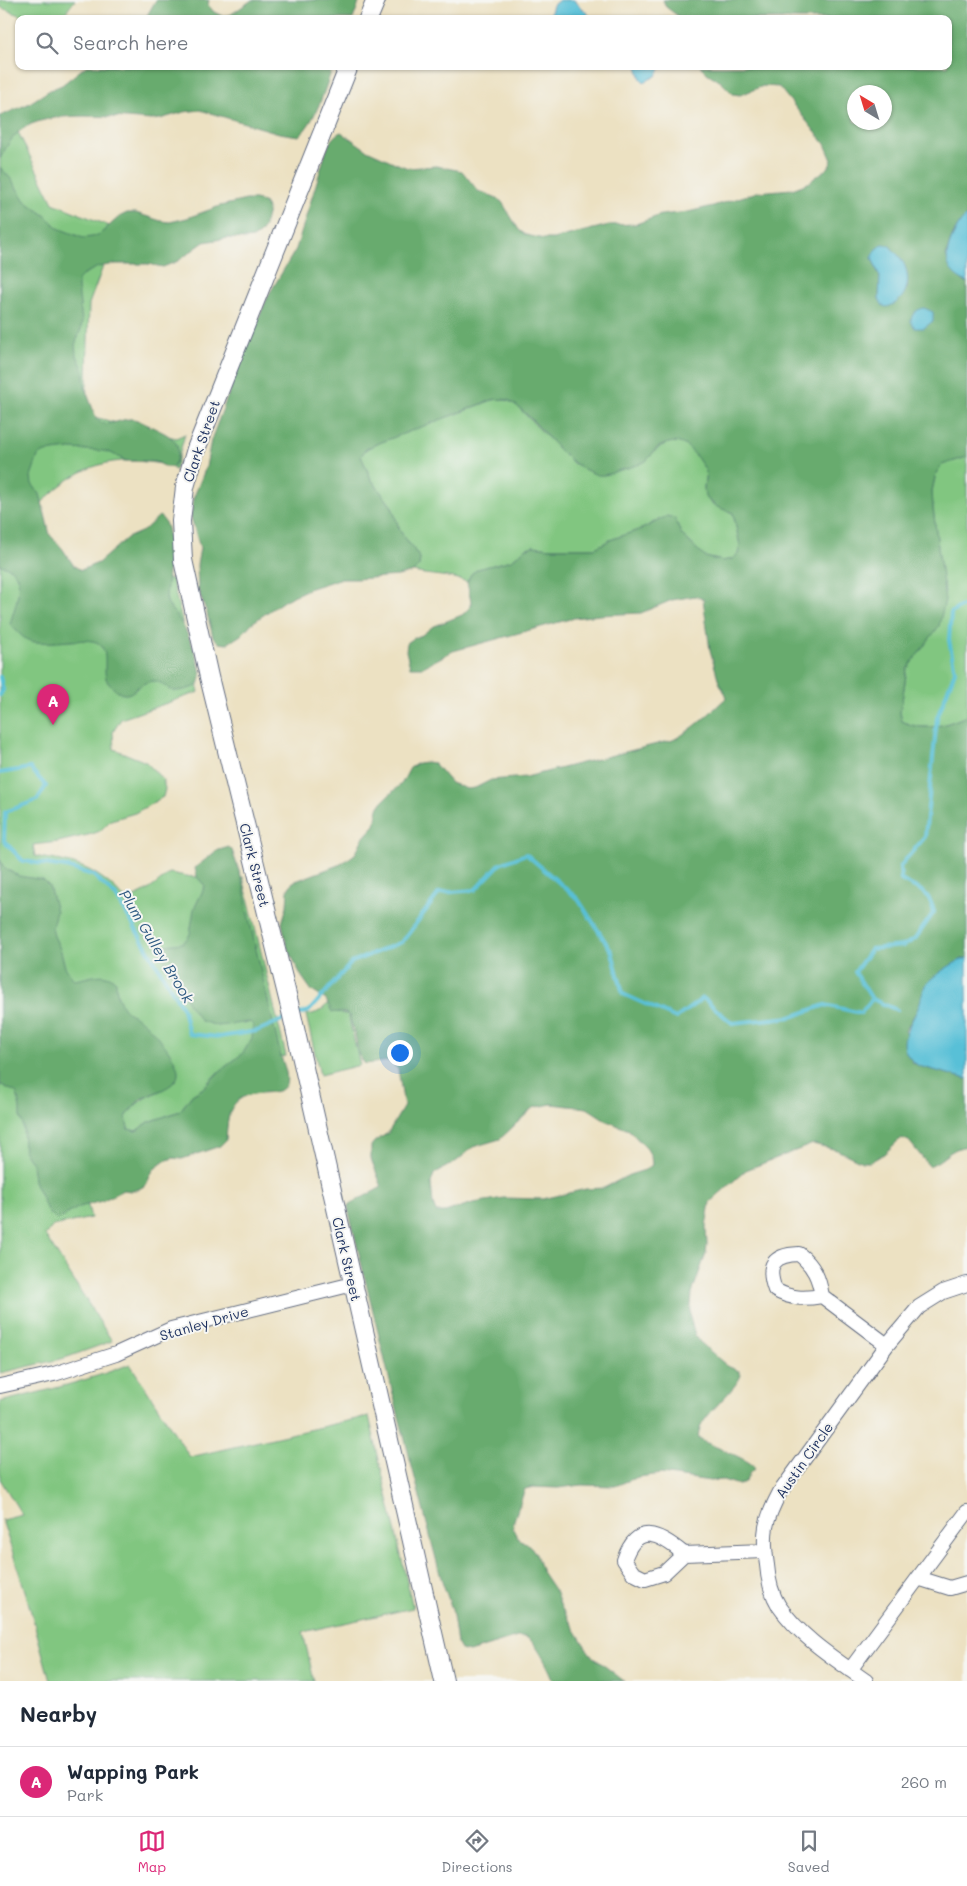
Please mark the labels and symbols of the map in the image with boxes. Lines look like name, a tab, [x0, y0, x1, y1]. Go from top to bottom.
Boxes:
north arrow	[847, 85, 892, 130]
street label: Clark Street	[178, 397, 224, 485]
pin: A	[37, 684, 69, 725]
street label: Clark Street	[235, 821, 275, 909]
water label: Plum Gulley Brook	[115, 885, 199, 1007]
your location	[387, 1040, 413, 1066]
street label: Clark Street	[328, 1215, 366, 1303]
street label: Stanley Drive	[157, 1301, 251, 1345]
street label: Austin Circle	[771, 1418, 837, 1502]

